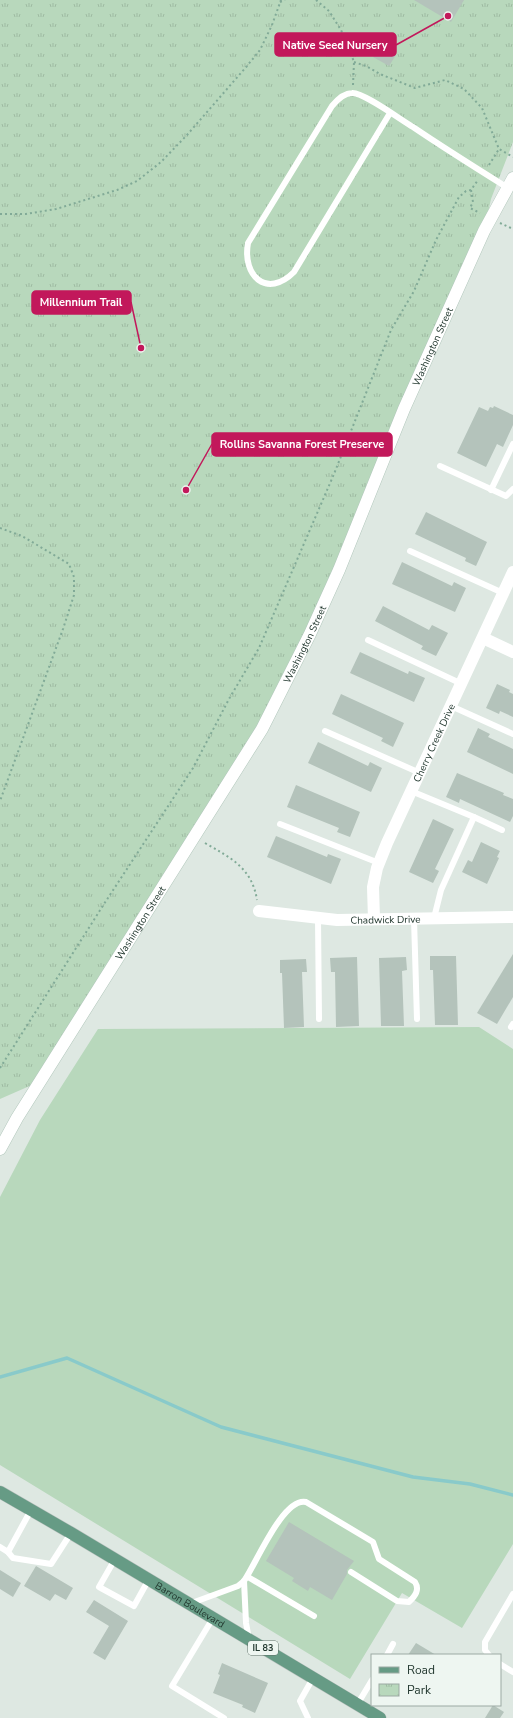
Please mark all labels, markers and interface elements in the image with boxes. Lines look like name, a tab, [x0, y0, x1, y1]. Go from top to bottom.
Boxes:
callout: Native Seed Nursery	[275, 33, 396, 56]
text: Native Seed Nursery	[283, 38, 388, 53]
callout: Millennium Trail	[32, 291, 131, 314]
text: Millennium Trail	[40, 295, 123, 310]
street label: Washington Street	[409, 305, 457, 388]
callout: Rollins Savanna Forest Preserve	[212, 433, 392, 456]
text: Rollins Savanna Forest Preserve	[220, 437, 384, 452]
street label: Washington Street	[280, 603, 330, 686]
street label: Cherry Creek Drive	[410, 702, 459, 785]
street label: Washington Street	[112, 883, 170, 963]
street label: Chadwick Drive	[350, 913, 421, 928]
street label: Barron Boulevard	[152, 1579, 227, 1632]
road number: IL 83	[248, 1641, 278, 1655]
legend	[371, 1654, 501, 1706]
text: Road	[407, 1662, 435, 1678]
text: Park	[407, 1682, 432, 1698]

